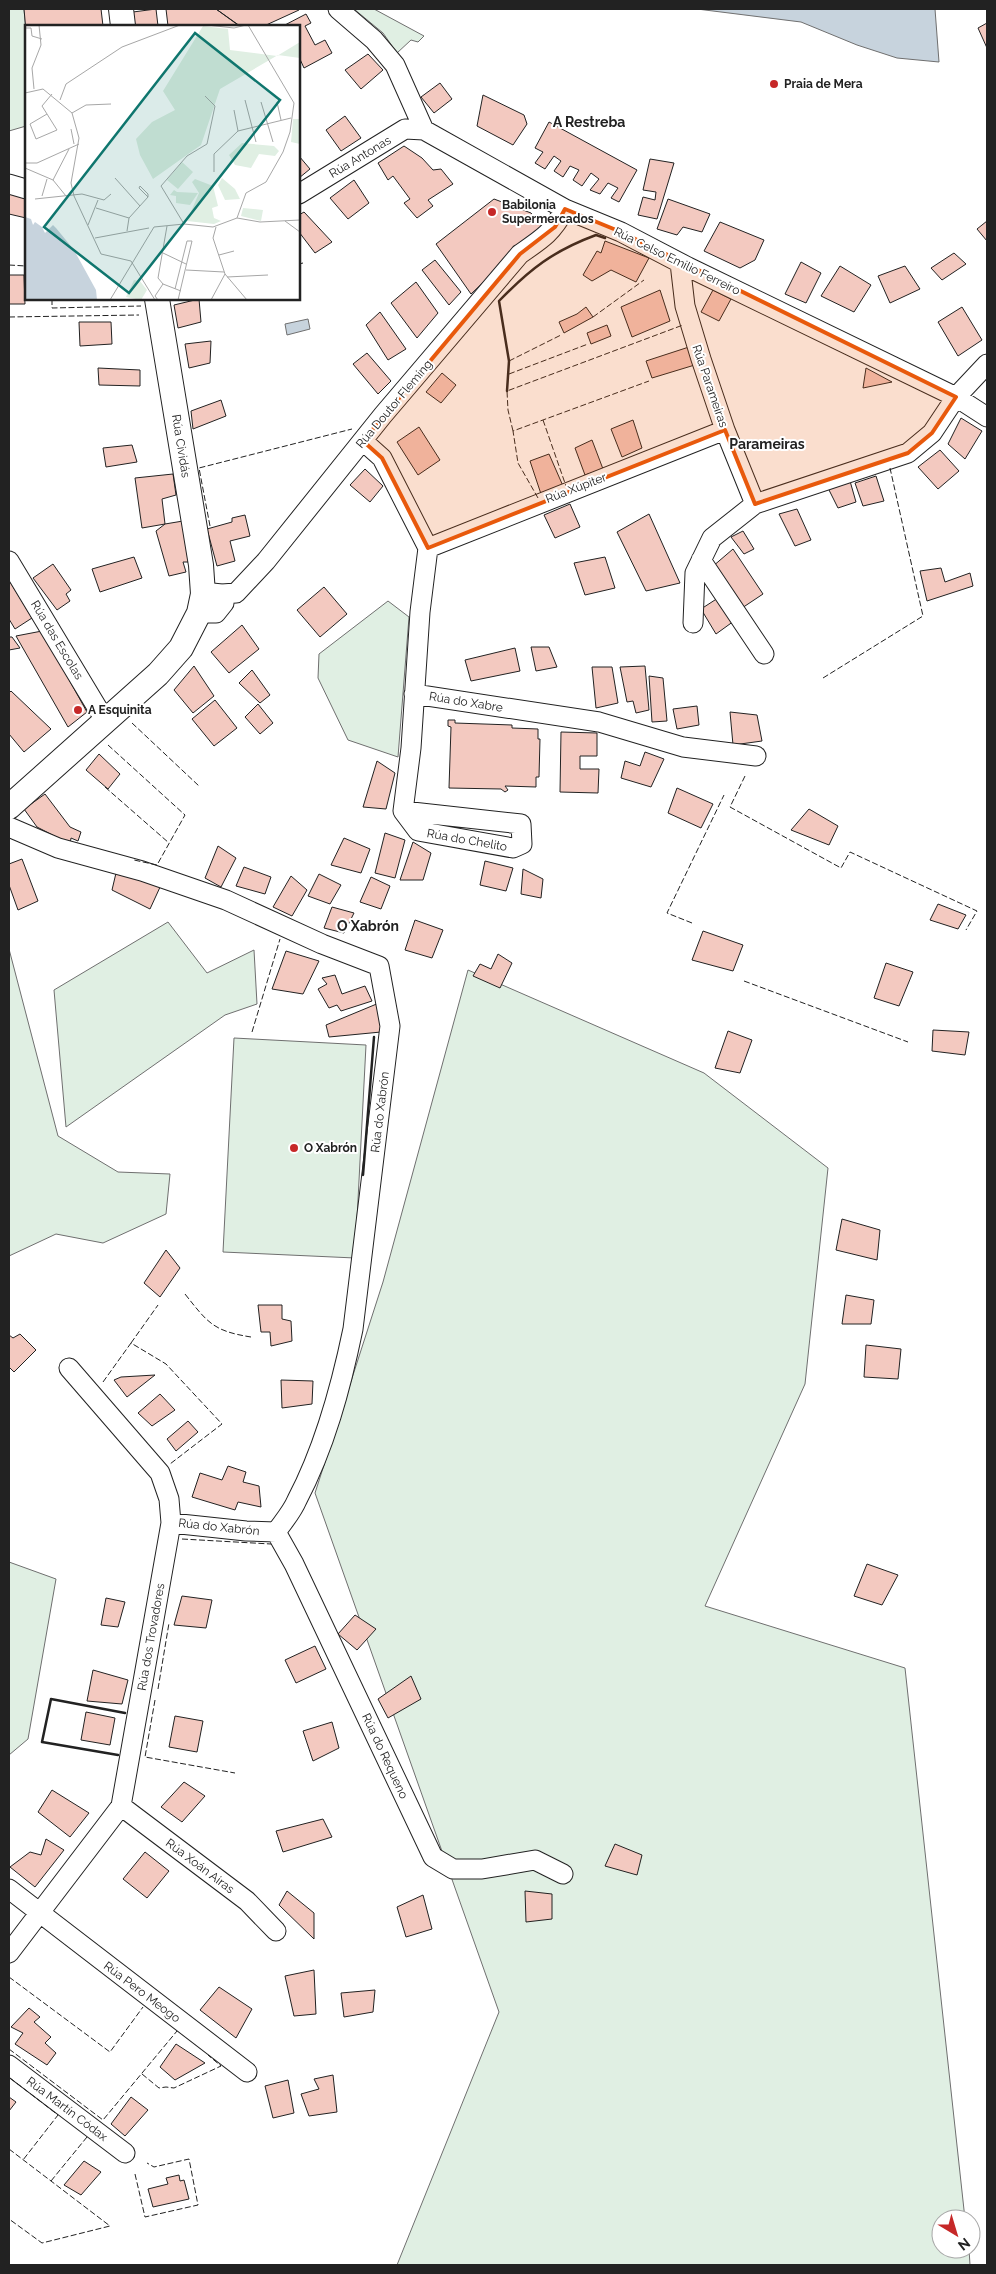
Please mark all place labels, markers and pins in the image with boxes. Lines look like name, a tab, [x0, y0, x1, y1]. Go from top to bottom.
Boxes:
place label: Praia de Mera	[784, 77, 863, 91]
marker: Praia de Mera	[768, 78, 780, 90]
place label: Babilonia Supermercados	[502, 198, 594, 226]
marker: Babilonia Supermercados	[486, 206, 498, 218]
place label: A Esquinita	[88, 703, 152, 717]
marker: A Esquinita	[72, 704, 84, 716]
place label: O Xabrón	[304, 1141, 357, 1155]
marker: O Xabrón	[288, 1142, 300, 1154]

